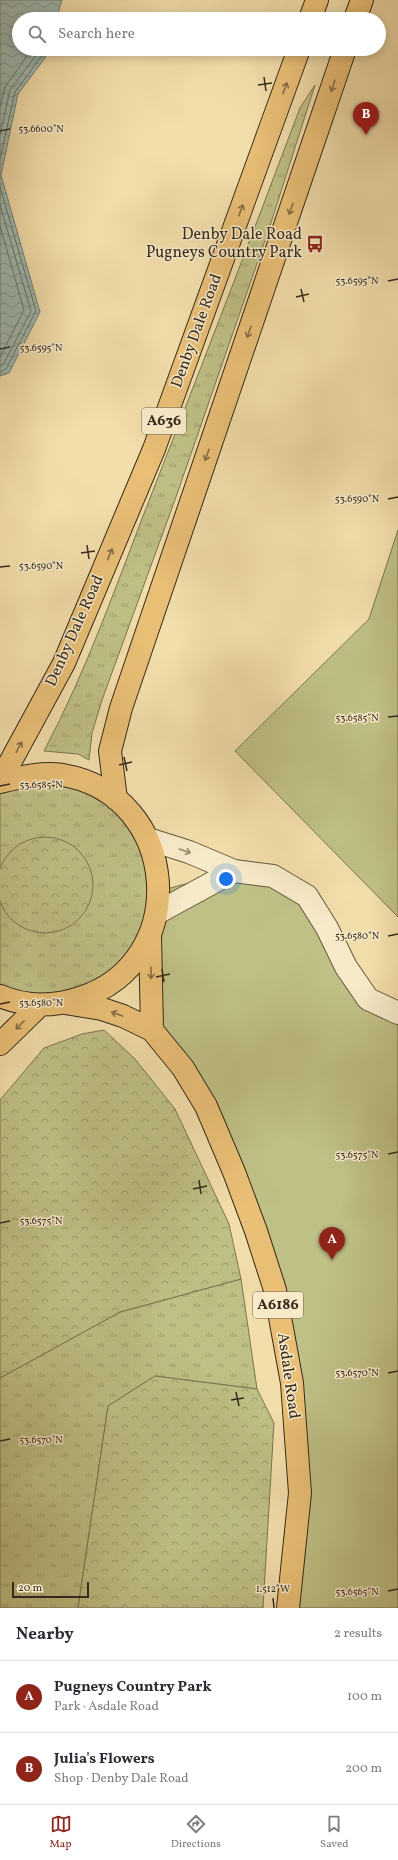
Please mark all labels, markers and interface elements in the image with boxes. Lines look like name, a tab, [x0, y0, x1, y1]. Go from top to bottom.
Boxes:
search box	[12, 12, 386, 56]
icon: search	[26, 23, 48, 45]
text: Search here	[58, 24, 135, 45]
one-way arrow	[328, 80, 336, 92]
one-way arrow	[281, 82, 289, 94]
pin: B	[353, 102, 379, 135]
text: 53.6600°N	[18, 122, 64, 136]
one-way arrow	[286, 203, 294, 215]
one-way arrow	[237, 204, 245, 216]
place label: Denby Dale Road Pugneys Country Park	[146, 224, 302, 264]
bus stop icon: Denby Dale Road Pugneys Country Park	[305, 234, 325, 254]
street label: Denby Dale Road	[166, 271, 228, 391]
text: 53.6595°N	[335, 274, 379, 288]
one-way arrow	[244, 326, 252, 338]
text: 53.6595°N	[19, 341, 63, 355]
road number: A636	[142, 408, 186, 434]
one-way arrow	[203, 448, 210, 461]
text: 53.6590°N	[335, 492, 380, 506]
one-way arrow	[107, 548, 114, 560]
text: 53.6590°N	[19, 559, 64, 573]
street label: Denby Dale Road	[41, 572, 109, 690]
text: 53.6585°N	[335, 711, 379, 725]
one-way arrow	[15, 741, 23, 753]
text: 53.6585°N	[19, 778, 63, 792]
one-way arrow	[178, 848, 191, 855]
your location	[216, 869, 236, 889]
text: 53.6580°N	[335, 929, 380, 943]
one-way arrow	[147, 966, 155, 979]
text: 53.6580°N	[19, 996, 64, 1010]
one-way arrow	[110, 1010, 123, 1017]
one-way arrow	[15, 1020, 25, 1030]
text: 53.6575°N	[336, 1148, 379, 1162]
text: 53.6575°N	[20, 1214, 63, 1228]
pin: A	[319, 1227, 345, 1260]
road number: A6186	[253, 1292, 303, 1318]
street label: Asdale Road	[271, 1331, 305, 1421]
text: 53.6570°N	[335, 1366, 379, 1380]
text: 53.6570°N	[19, 1433, 63, 1447]
scale bar	[12, 1580, 89, 1599]
text: 20 m	[18, 1581, 42, 1596]
text: 1.512°W	[256, 1582, 290, 1596]
text: 53.6565°N	[335, 1585, 379, 1599]
text: Nearby	[16, 1623, 74, 1646]
text: 2 results	[334, 1625, 382, 1643]
text: Pugneys Country Park	[54, 1677, 212, 1698]
text: A	[24, 1688, 34, 1706]
text: 100 m	[347, 1688, 382, 1706]
text: Park · Asdale Road	[54, 1698, 159, 1716]
text: Julia's Flowers	[54, 1749, 155, 1770]
text: B	[25, 1760, 33, 1778]
text: 200 m	[345, 1760, 382, 1778]
text: Shop · Denby Dale Road	[54, 1770, 189, 1788]
tab: Map	[50, 1813, 72, 1852]
tab: Directions	[171, 1813, 221, 1852]
tab: Saved	[320, 1813, 348, 1852]

